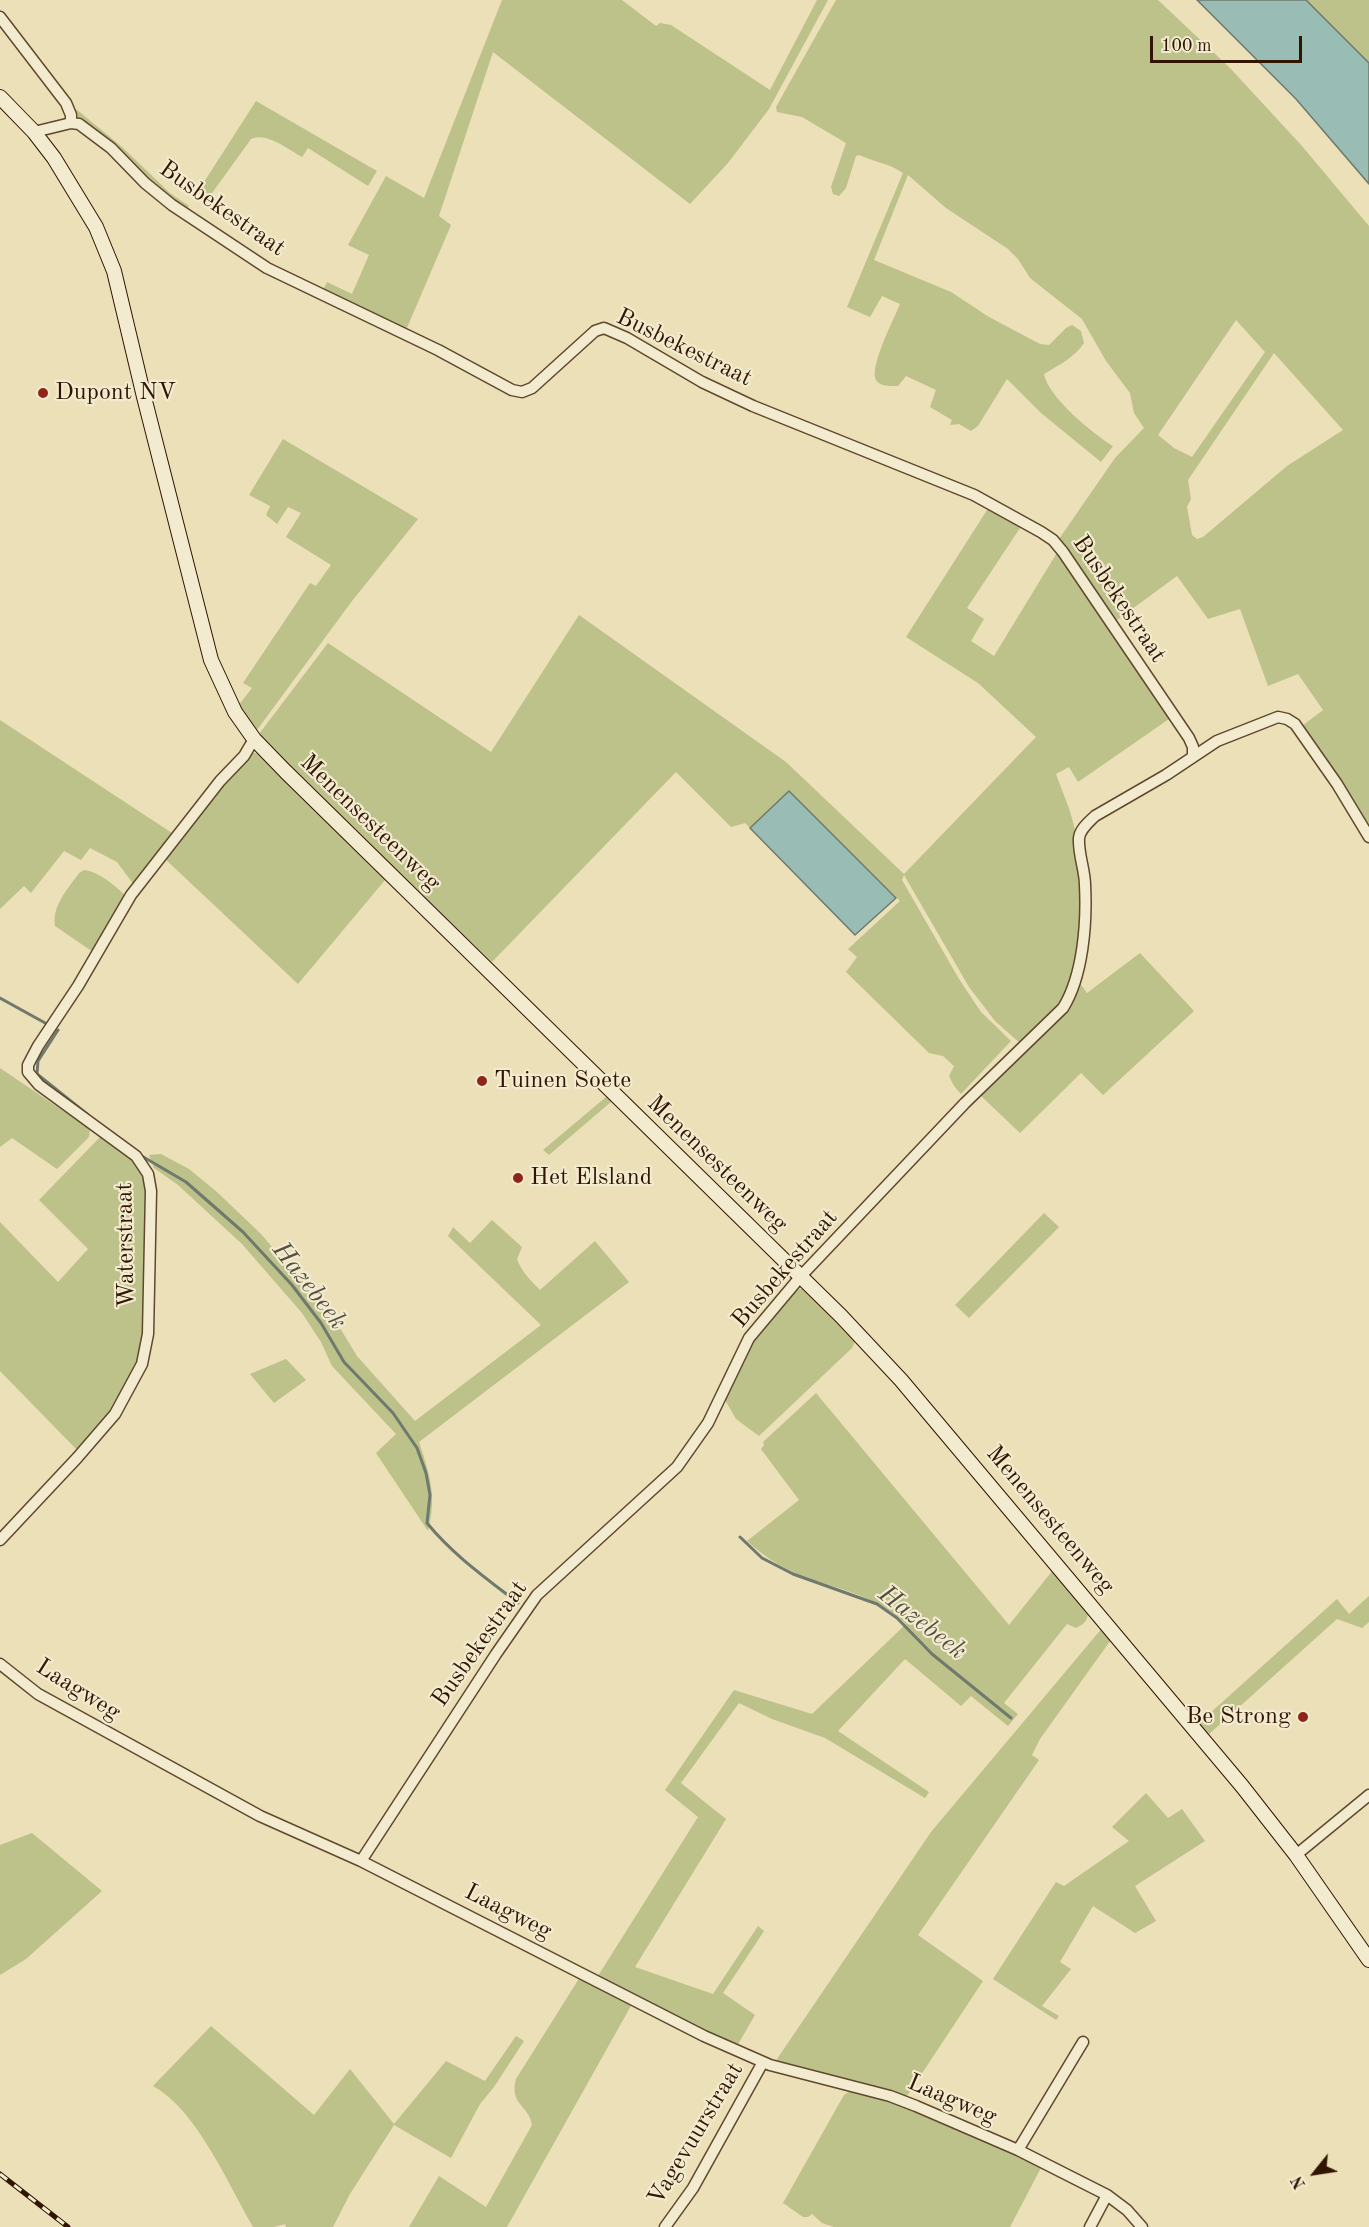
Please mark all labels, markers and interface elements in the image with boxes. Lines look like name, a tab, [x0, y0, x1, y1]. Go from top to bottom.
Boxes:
scale bar	[1153, 24, 1304, 62]
text: 100 m	[1161, 37, 1212, 55]
street label: Busbekestraat	[153, 155, 291, 263]
street label: Busbekestraat	[611, 303, 757, 393]
place label: Dupont NV	[55, 379, 176, 407]
marker: Dupont NV	[36, 386, 50, 400]
street label: Busbekestraat	[1066, 530, 1172, 668]
street label: Menensesteenweg	[293, 748, 447, 898]
place label: Tuinen Soete	[494, 1067, 631, 1095]
marker: Tuinen Soete	[475, 1074, 489, 1088]
street label: Menensesteenweg	[640, 1089, 794, 1239]
place label: Het Elsland	[530, 1164, 652, 1192]
marker: Het Elsland	[511, 1171, 525, 1185]
street label: Waterstraat	[111, 1182, 141, 1308]
street label: Busbekestraat	[726, 1204, 844, 1334]
water label: Hazebeek	[265, 1236, 353, 1336]
street label: Menensesteenweg	[980, 1440, 1120, 1600]
street label: Busbekestraat	[426, 1575, 534, 1713]
water label: Hazebeek	[872, 1579, 972, 1667]
street label: Laagweg	[30, 1653, 126, 1727]
place label: Be Strong	[1186, 1703, 1291, 1731]
marker: Be Strong	[1296, 1710, 1310, 1724]
street label: Laagweg	[459, 1878, 557, 1946]
street label: Vagevuurstraat	[642, 2057, 750, 2211]
street label: Laagweg	[903, 2068, 1001, 2132]
north arrow	[1285, 2143, 1345, 2203]
text: N	[1289, 2173, 1309, 2191]

